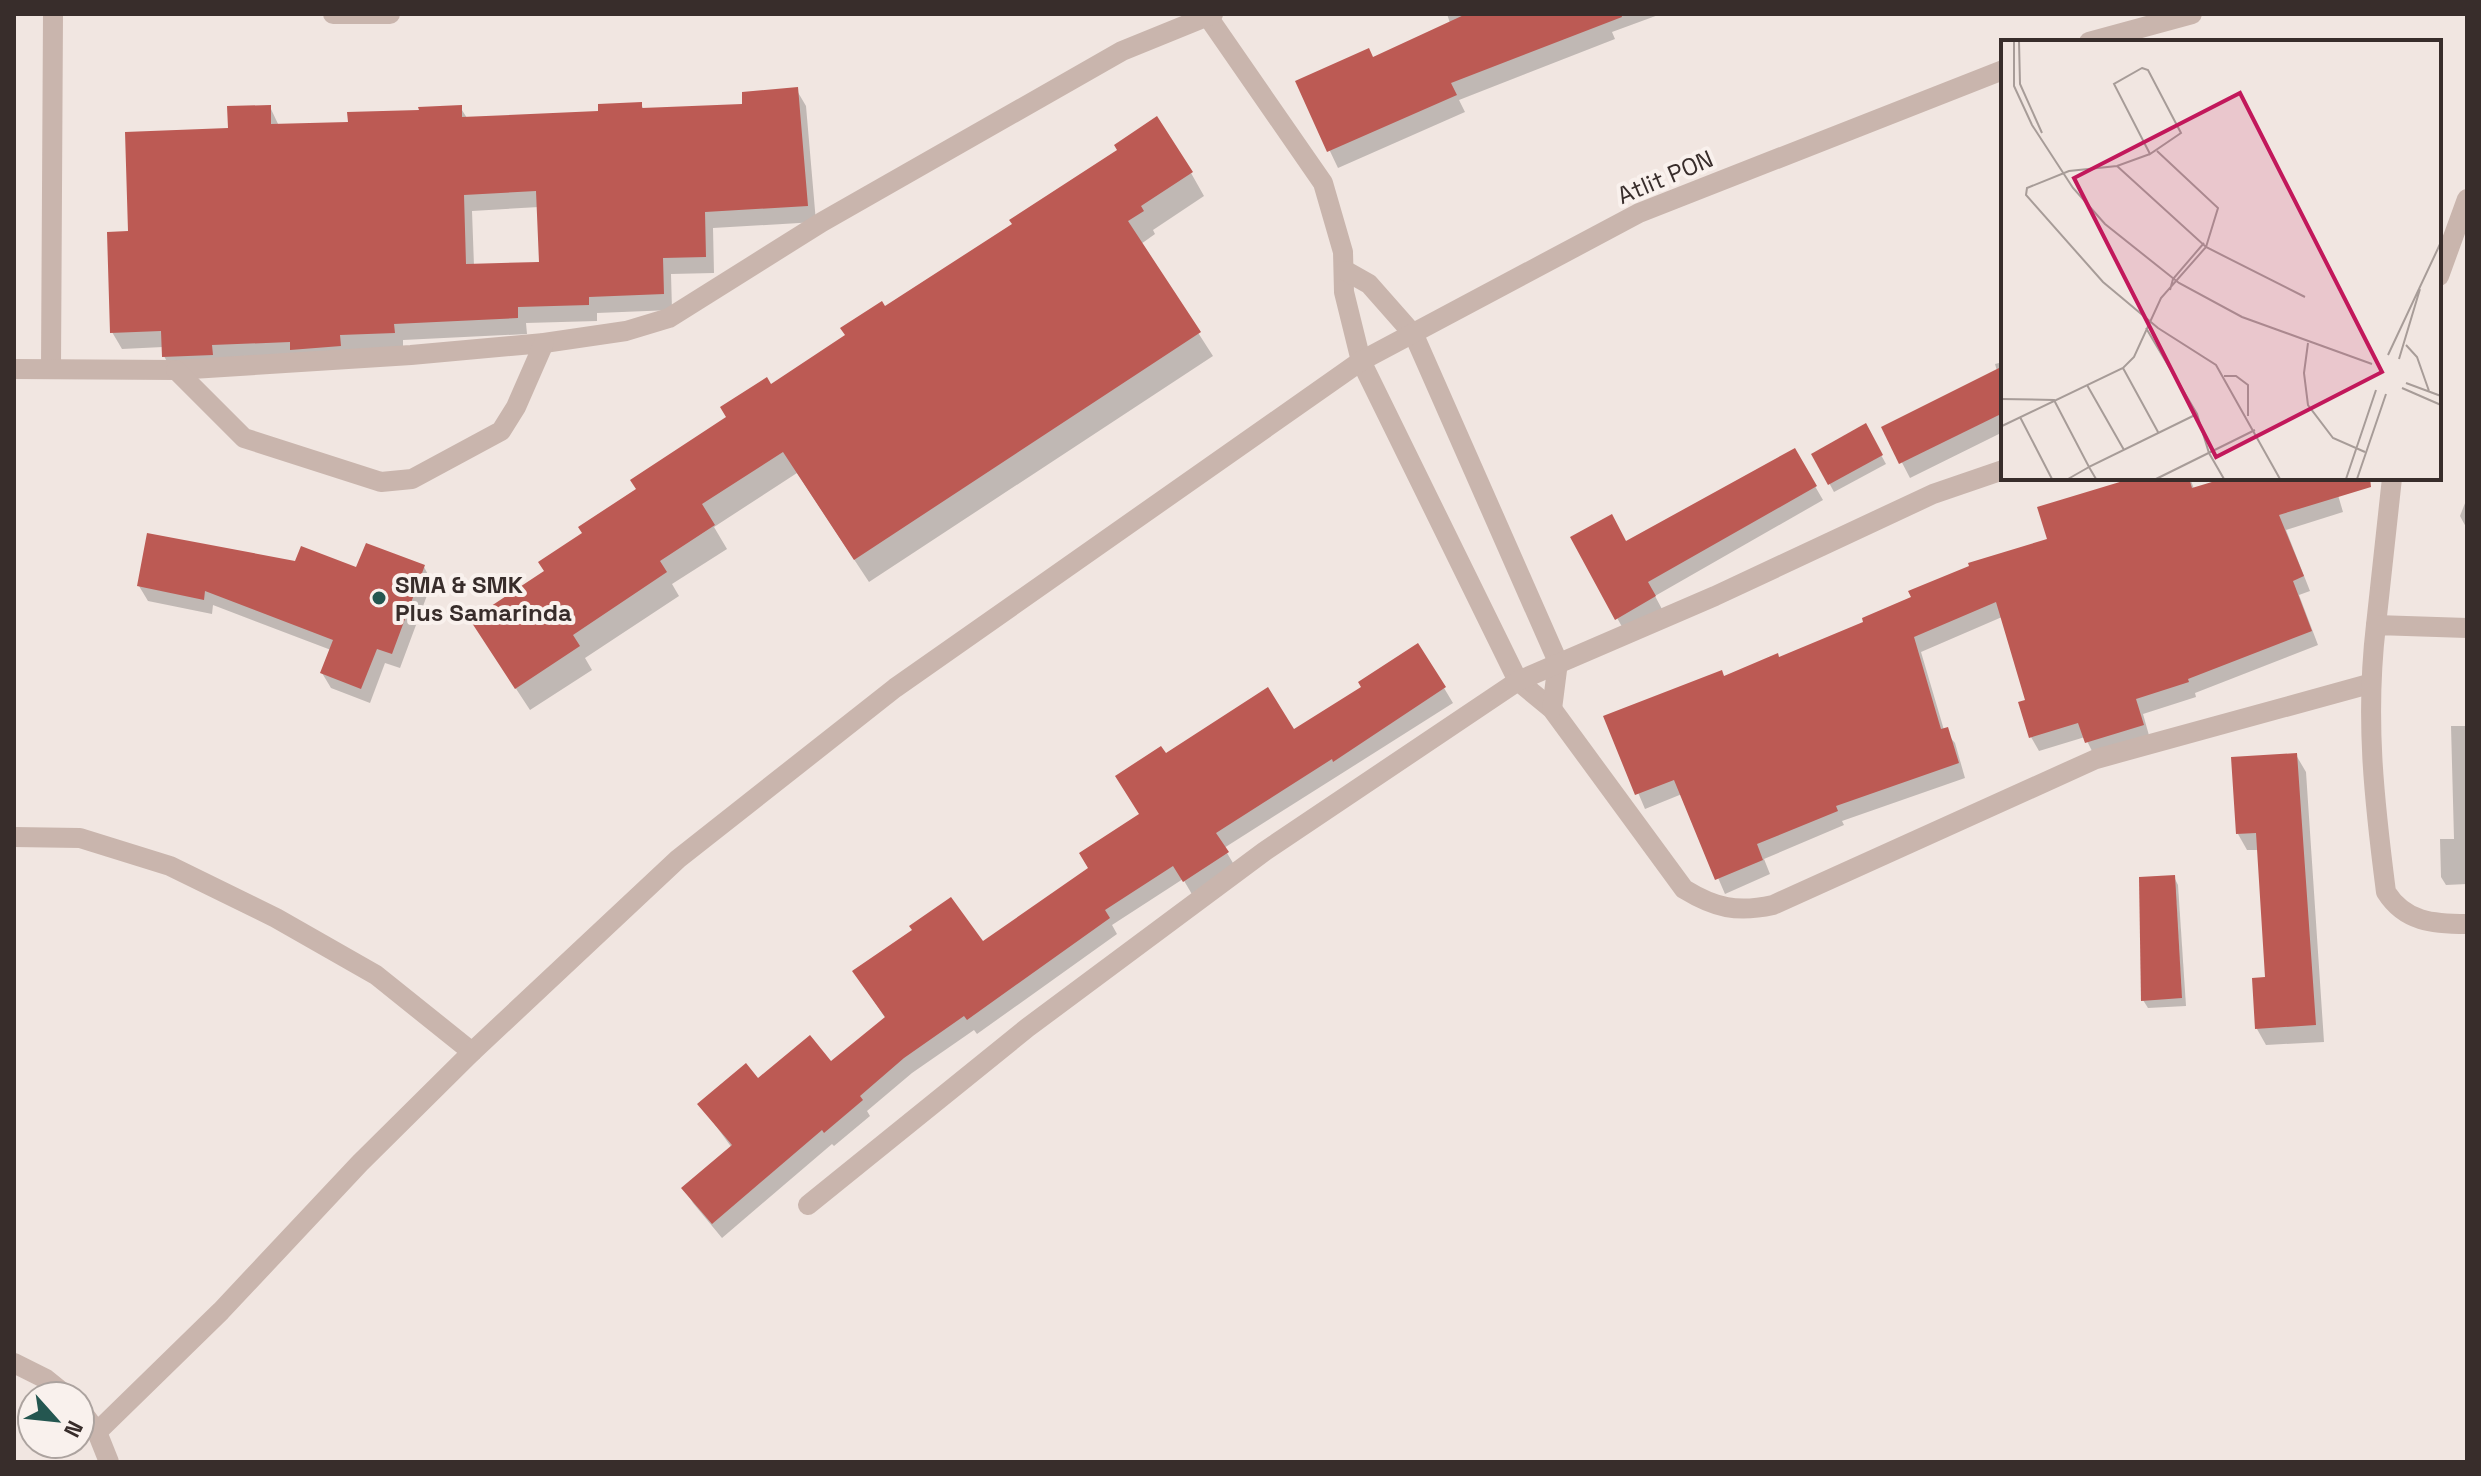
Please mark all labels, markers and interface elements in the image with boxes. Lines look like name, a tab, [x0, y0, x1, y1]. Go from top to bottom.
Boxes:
inset map	[2001, 40, 2441, 480]
street label: Atlit PON	[1612, 143, 1718, 211]
place label: SMA & SMK Plus Samarinda	[395, 569, 572, 628]
marker: SMA & SMK Plus Samarinda	[370, 589, 388, 607]
north arrow	[16, 1380, 96, 1460]
text: N	[58, 1416, 90, 1442]

